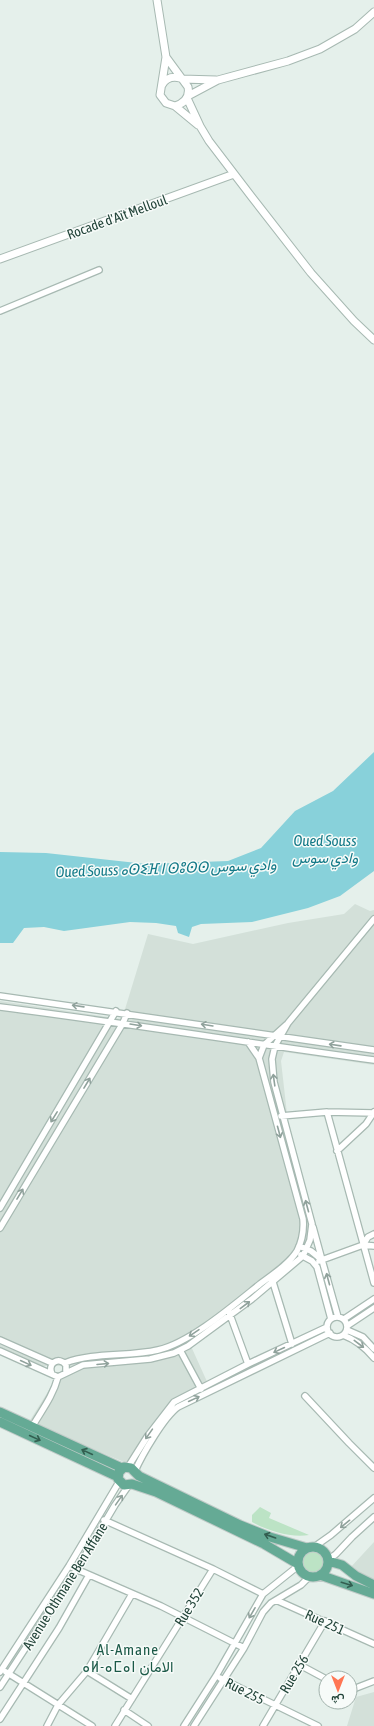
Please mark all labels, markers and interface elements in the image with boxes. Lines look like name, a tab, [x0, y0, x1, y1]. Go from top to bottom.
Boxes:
street label: Rocade d'Aït Melloul	[65, 191, 169, 243]
water label: Oued Souss وادي سوس	[292, 832, 358, 870]
water label: Oued Souss ⴰⵙⵉⴼ ⵏ ⵙⵓⵙⵙ وادي سوس	[55, 856, 277, 884]
one-way arrow	[72, 1002, 85, 1010]
one-way arrow	[129, 1021, 142, 1029]
one-way arrow	[201, 1021, 214, 1029]
one-way arrow	[329, 1041, 342, 1049]
one-way arrow	[270, 1074, 278, 1087]
one-way arrow	[83, 1078, 91, 1089]
one-way arrow	[49, 1111, 57, 1123]
one-way arrow	[276, 1125, 284, 1138]
one-way arrow	[16, 1189, 24, 1200]
one-way arrow	[303, 1199, 311, 1212]
one-way arrow	[323, 1273, 331, 1286]
one-way arrow	[239, 1301, 250, 1309]
one-way arrow	[189, 1329, 200, 1337]
one-way arrow	[354, 1339, 365, 1348]
one-way arrow	[274, 1347, 286, 1354]
one-way arrow	[20, 1360, 32, 1367]
one-way arrow	[96, 1360, 109, 1367]
one-way arrow	[187, 1395, 199, 1402]
one-way arrow	[145, 1428, 153, 1439]
one-way arrow	[29, 1435, 41, 1442]
one-way arrow	[81, 1448, 93, 1455]
one-way arrow	[115, 1495, 123, 1506]
street label: Avenue Othmane Ben Affane	[19, 1519, 111, 1653]
one-way arrow	[339, 1520, 350, 1528]
one-way arrow	[264, 1532, 276, 1540]
one-way arrow	[340, 1581, 353, 1588]
street label: Rue 352	[171, 1585, 207, 1629]
street label: Rue 251	[303, 1606, 347, 1638]
one-way arrow	[247, 1607, 255, 1619]
district label: Al-Amane ⴰⵍ-ⴰⵎⴰⵏ الامان	[82, 1641, 174, 1676]
street label: Rue 256	[276, 1652, 312, 1696]
north arrow	[318, 1670, 358, 1710]
street label: Rue 255	[223, 1674, 267, 1708]
text: ش	[331, 1693, 345, 1706]

